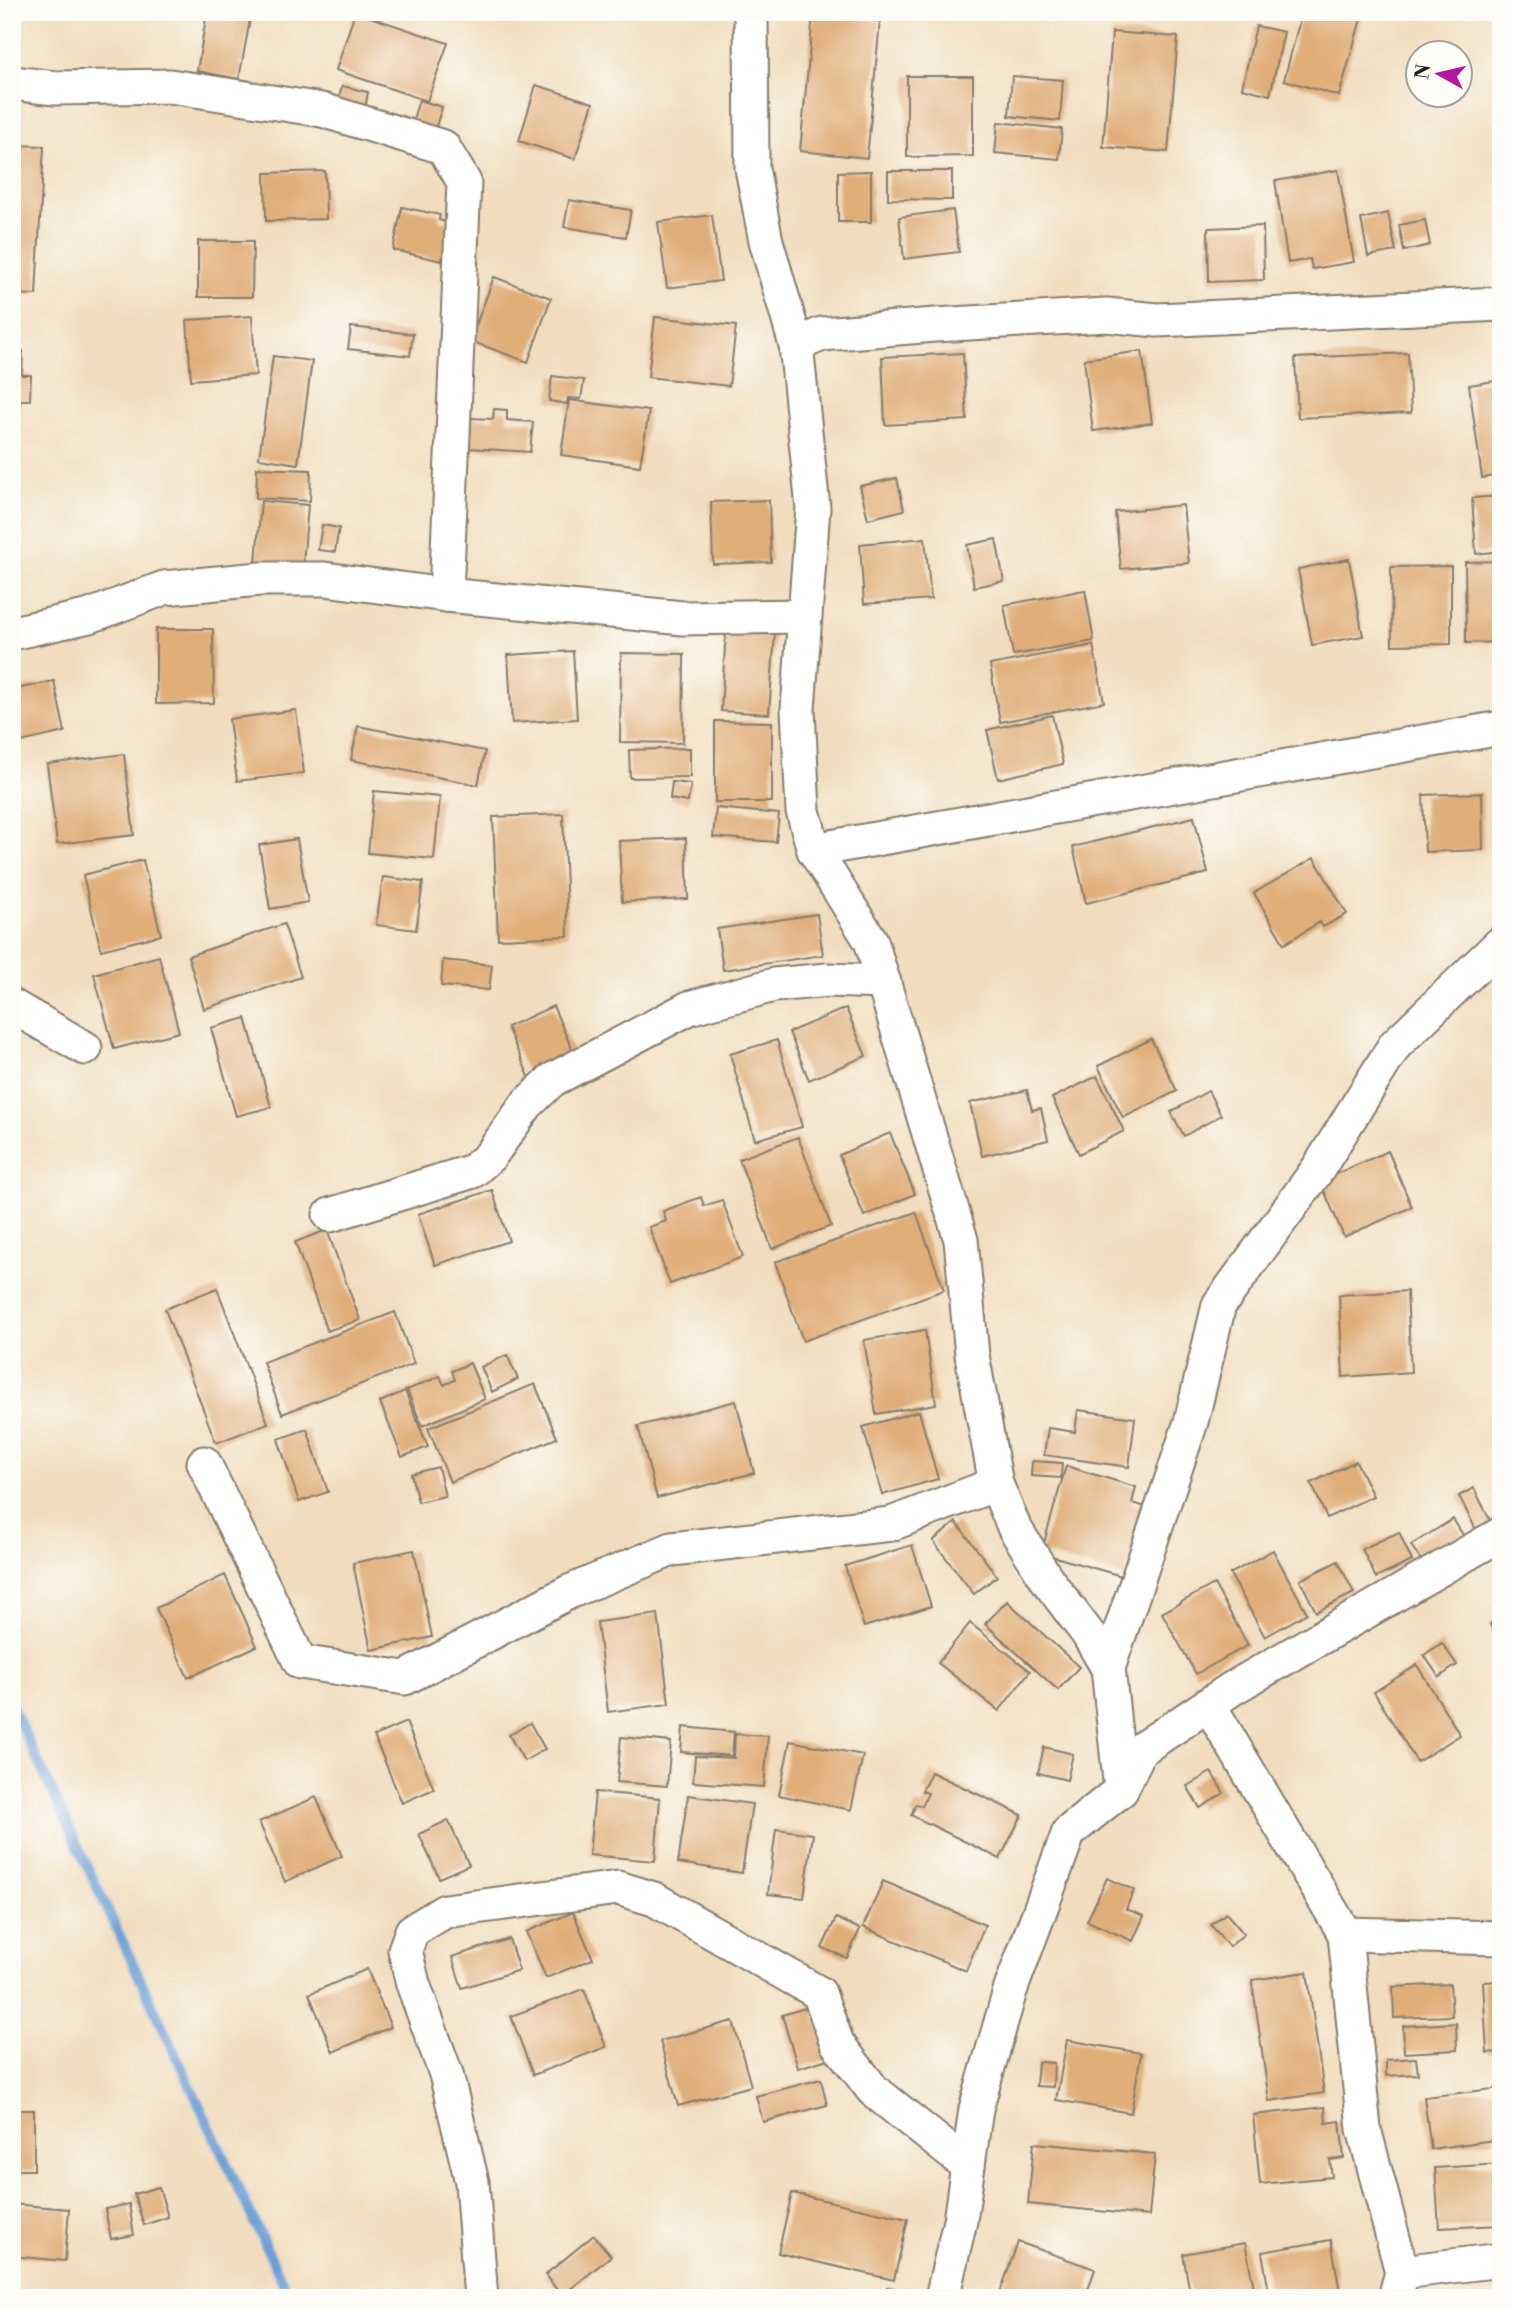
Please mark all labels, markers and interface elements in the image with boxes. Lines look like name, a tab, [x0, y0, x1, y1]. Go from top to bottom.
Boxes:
north arrow	[1404, 38, 1474, 108]
text: N	[1410, 63, 1436, 81]

